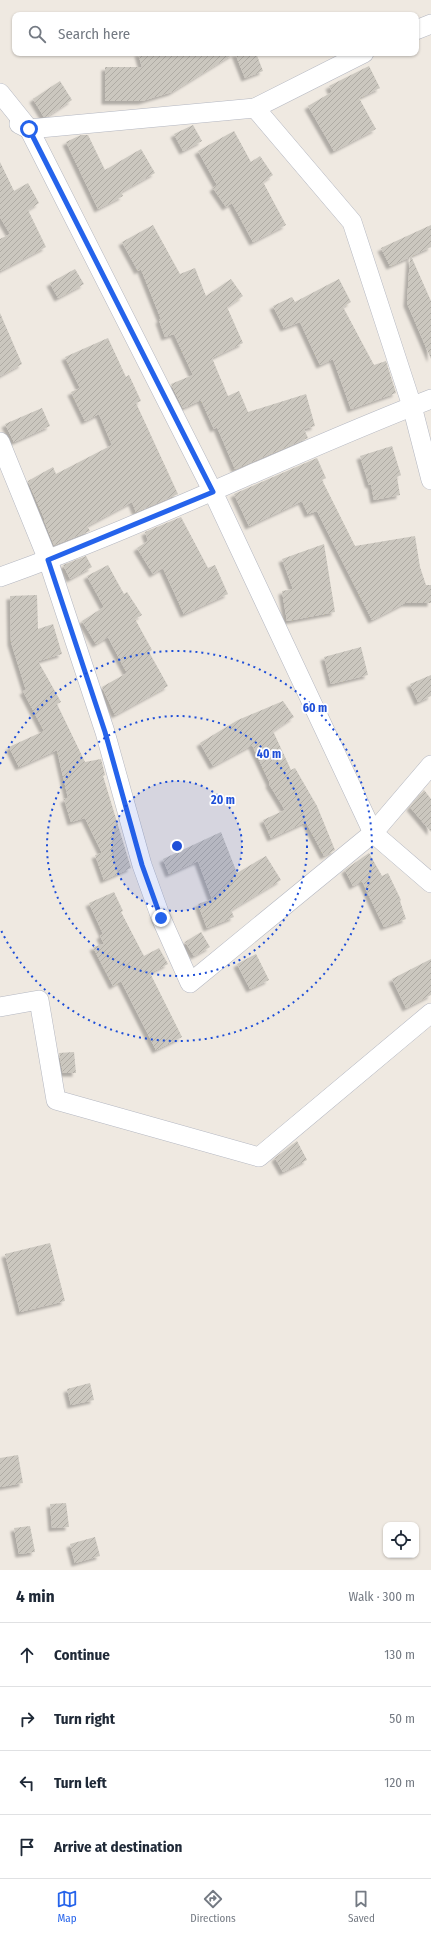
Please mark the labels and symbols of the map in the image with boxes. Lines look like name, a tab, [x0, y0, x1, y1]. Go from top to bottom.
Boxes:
route start	[20, 120, 38, 138]
text: 60 m	[303, 701, 327, 715]
text: 40 m	[257, 747, 281, 761]
text: 20 m	[210, 793, 235, 807]
centre of rings	[170, 839, 184, 853]
route end	[152, 909, 170, 927]

